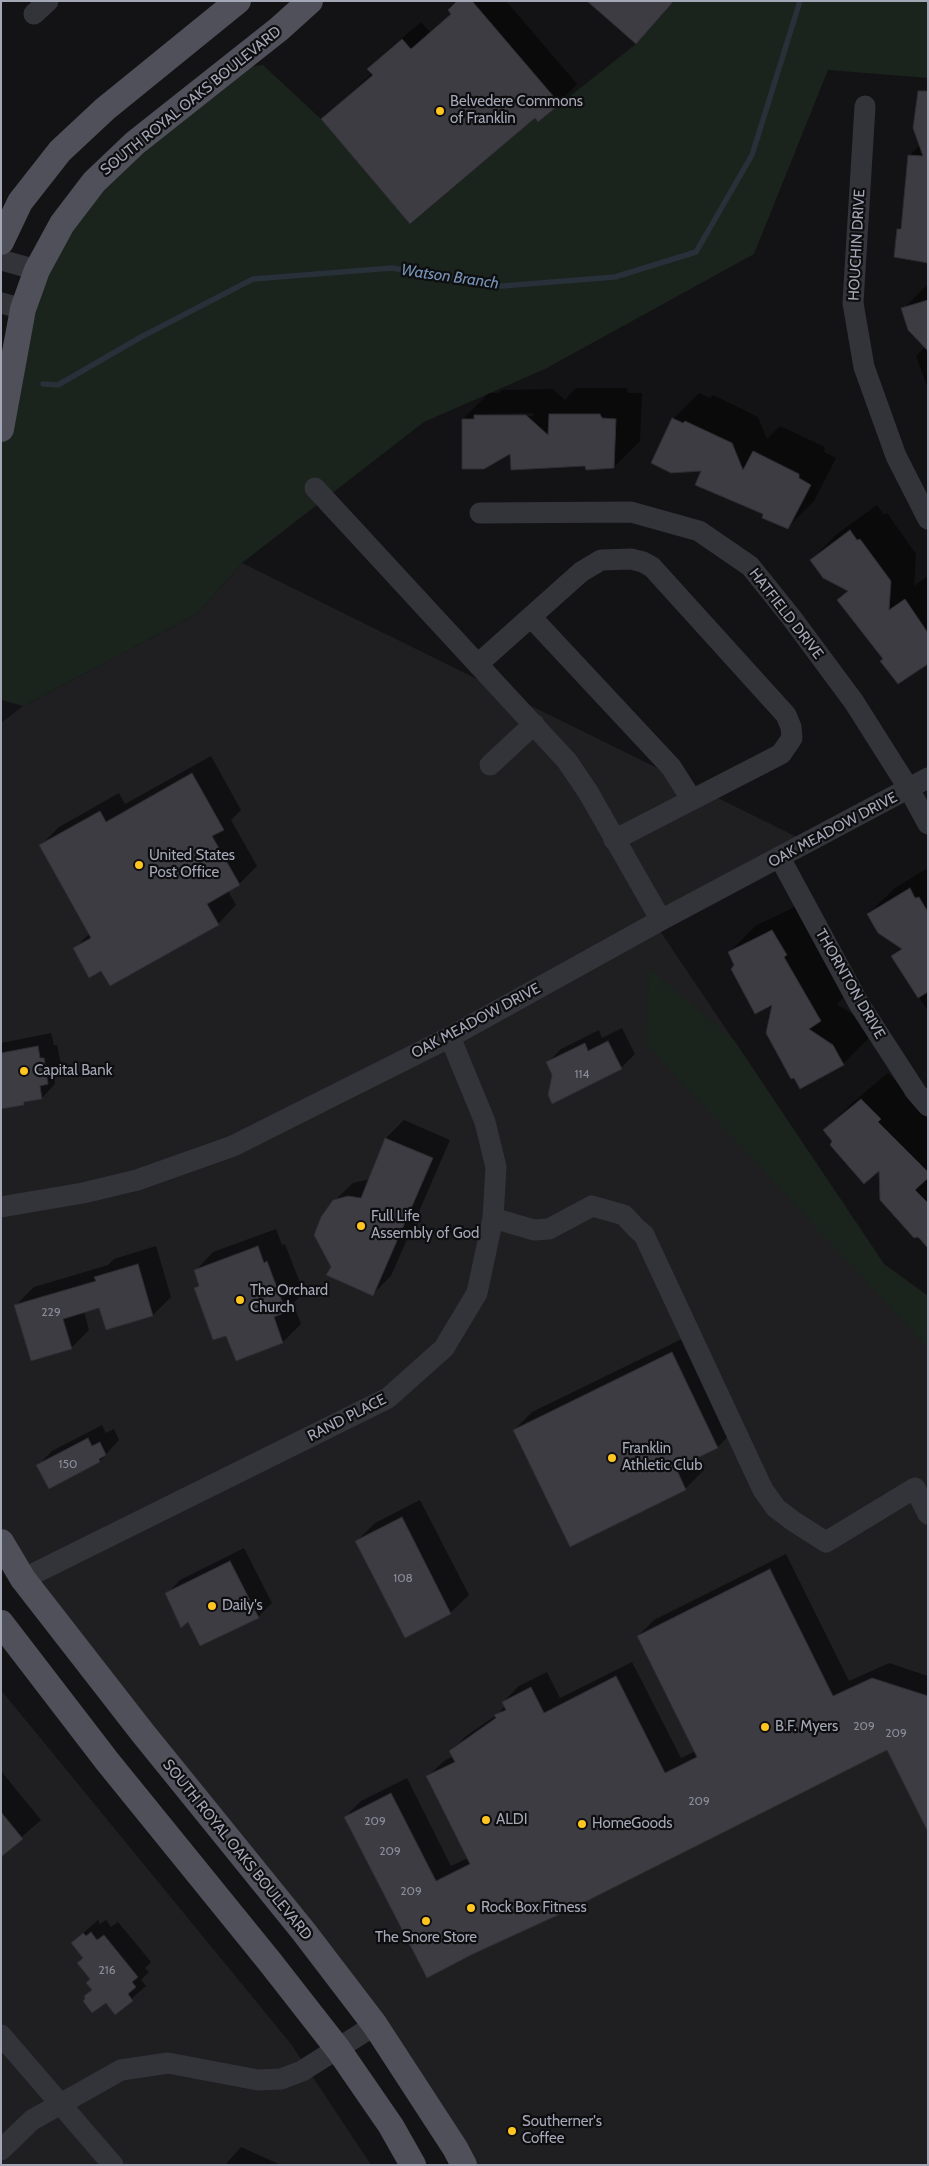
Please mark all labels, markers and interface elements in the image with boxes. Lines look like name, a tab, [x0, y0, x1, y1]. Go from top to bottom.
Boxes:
street label: SOUTH ROYAL OAKS BOULEVARD	[97, 23, 285, 179]
place label: Belvedere Commons of Franklin	[450, 93, 583, 128]
marker: Belvedere Commons of Franklin	[434, 105, 446, 117]
street label: HOUCHIN DRIVE	[845, 189, 869, 301]
water label: Watson Branch	[400, 261, 500, 293]
street label: HATFIELD DRIVE	[745, 565, 827, 663]
street label: OAK MEADOW DRIVE	[766, 788, 900, 872]
place label: United States Post Office	[149, 847, 235, 882]
marker: United States Post Office	[133, 859, 145, 871]
street label: THORNTON DRIVE	[811, 926, 889, 1042]
street label: OAK MEADOW DRIVE	[409, 979, 543, 1063]
place label: Capital Bank	[34, 1062, 112, 1080]
marker: Capital Bank	[18, 1065, 30, 1077]
house number: 114	[575, 1067, 589, 1081]
place label: Full Life Assembly of God	[371, 1208, 479, 1243]
marker: Full Life Assembly of God	[355, 1220, 367, 1232]
place label: The Orchard Church	[250, 1282, 328, 1317]
marker: The Orchard Church	[234, 1294, 246, 1306]
house number: 229	[41, 1305, 61, 1319]
street label: RAND PLACE	[305, 1390, 389, 1446]
place label: Franklin Athletic Club	[622, 1440, 703, 1475]
marker: Franklin Athletic Club	[606, 1452, 618, 1464]
house number: 150	[59, 1457, 77, 1471]
house number: 108	[393, 1571, 413, 1585]
place label: Daily's	[222, 1597, 263, 1615]
marker: Daily's	[206, 1600, 218, 1612]
place label: B.F. Myers	[775, 1718, 838, 1736]
house number: 209	[853, 1719, 875, 1733]
marker: B.F. Myers	[759, 1721, 771, 1733]
house number: 209	[885, 1726, 907, 1740]
street label: SOUTH ROYAL OAKS BOULEVARD	[159, 1756, 315, 1944]
house number: 209	[688, 1794, 710, 1808]
place label: ALDI	[496, 1811, 527, 1829]
house number: 209	[364, 1814, 386, 1828]
marker: ALDI	[480, 1814, 492, 1826]
place label: HomeGoods	[592, 1815, 672, 1833]
marker: HomeGoods	[576, 1818, 588, 1830]
house number: 209	[379, 1844, 401, 1858]
house number: 209	[400, 1884, 422, 1898]
place label: Rock Box Fitness	[481, 1899, 587, 1917]
marker: Rock Box Fitness	[465, 1902, 477, 1914]
marker: The Snore Store	[420, 1915, 432, 1927]
place label: The Snore Store	[375, 1929, 477, 1947]
house number: 216	[98, 1963, 116, 1977]
place label: Southerner's Coffee	[522, 2113, 602, 2148]
marker: Southerner's Coffee	[506, 2125, 518, 2137]

